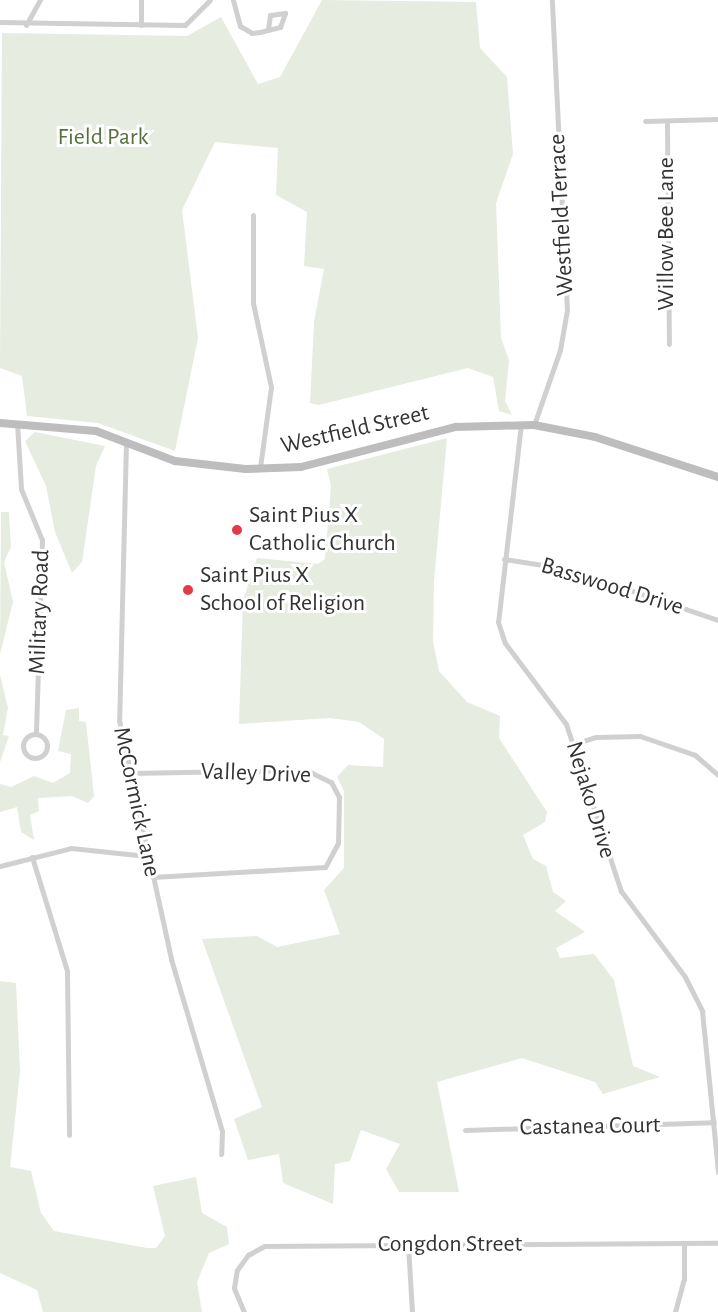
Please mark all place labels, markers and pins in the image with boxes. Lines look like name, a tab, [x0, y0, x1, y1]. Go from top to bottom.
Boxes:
place label: Saint Pius X Catholic Church	[249, 502, 396, 558]
marker: Saint Pius X Catholic Church	[230, 523, 244, 537]
place label: Saint Pius X School of Religion	[200, 562, 365, 618]
marker: Saint Pius X School of Religion	[181, 583, 195, 597]

